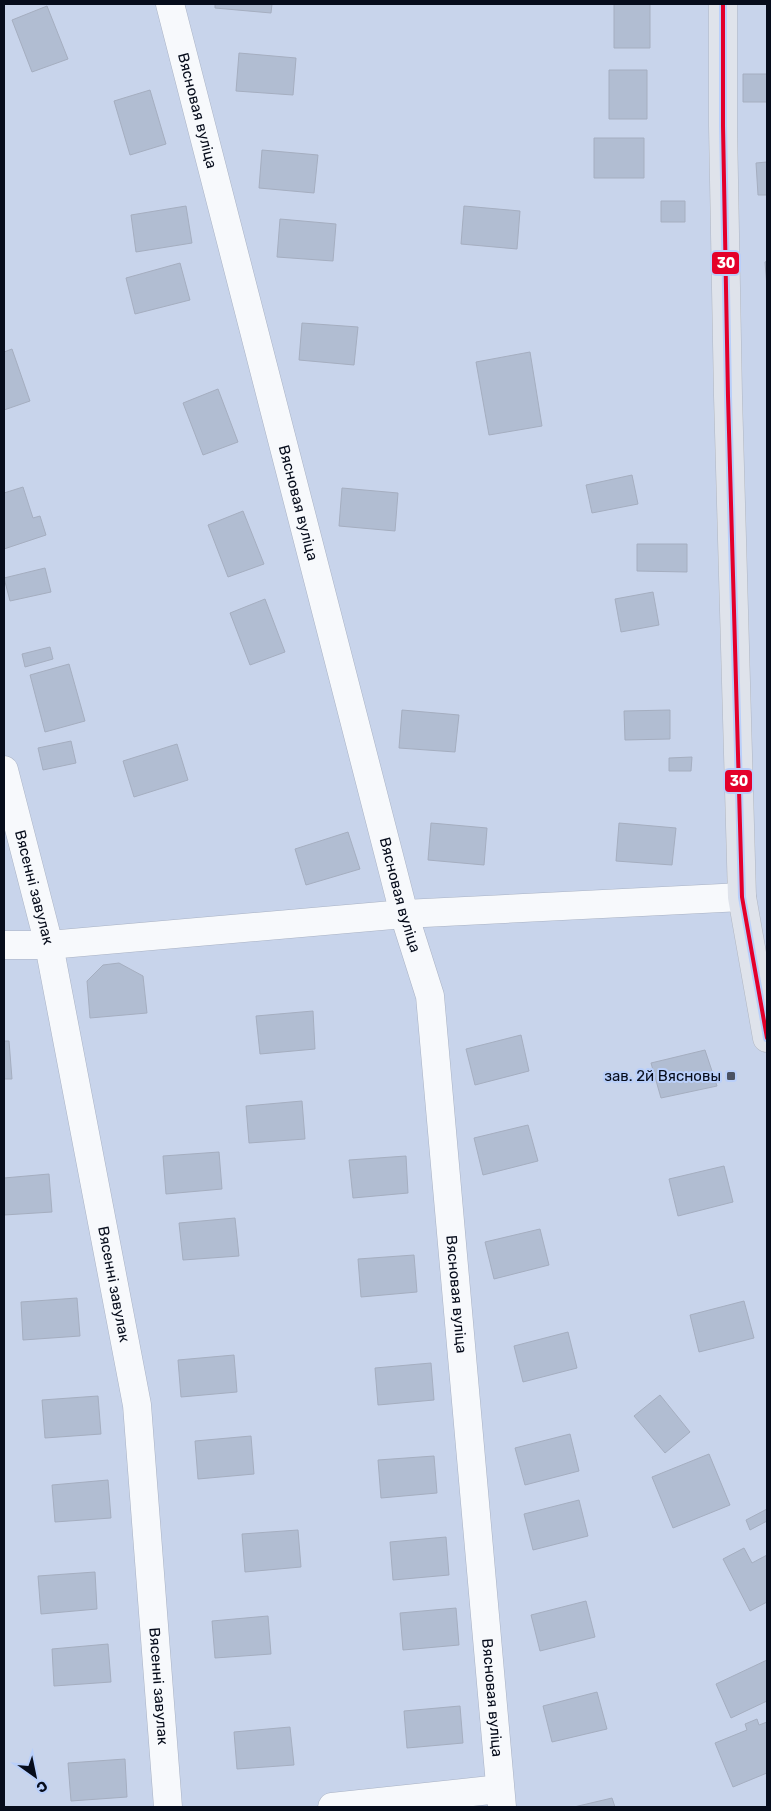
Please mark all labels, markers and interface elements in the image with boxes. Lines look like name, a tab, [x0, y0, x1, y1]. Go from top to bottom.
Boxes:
street label: Вясновая вуліца	[174, 51, 221, 170]
line badge: 30	[711, 251, 740, 275]
text: 30	[717, 255, 735, 272]
street label: Вясновая вуліца	[275, 443, 322, 563]
line badge: 30	[724, 769, 753, 793]
text: 30	[730, 773, 748, 790]
street label: Вясенні завулак	[11, 828, 58, 946]
street label: Вясновая вуліца	[376, 835, 425, 955]
place label: зав. 2й Вясновы	[604, 1067, 721, 1085]
marker: зав. 2й Вясновы	[725, 1070, 737, 1082]
street label: Вясенні завулак	[94, 1225, 134, 1344]
street label: Вясновая вуліца	[442, 1234, 471, 1354]
street label: Вясенні завулак	[145, 1627, 172, 1745]
street label: Вясновая вуліца	[478, 1638, 507, 1758]
north arrow	[10, 1751, 60, 1801]
text: С	[33, 1777, 51, 1796]

